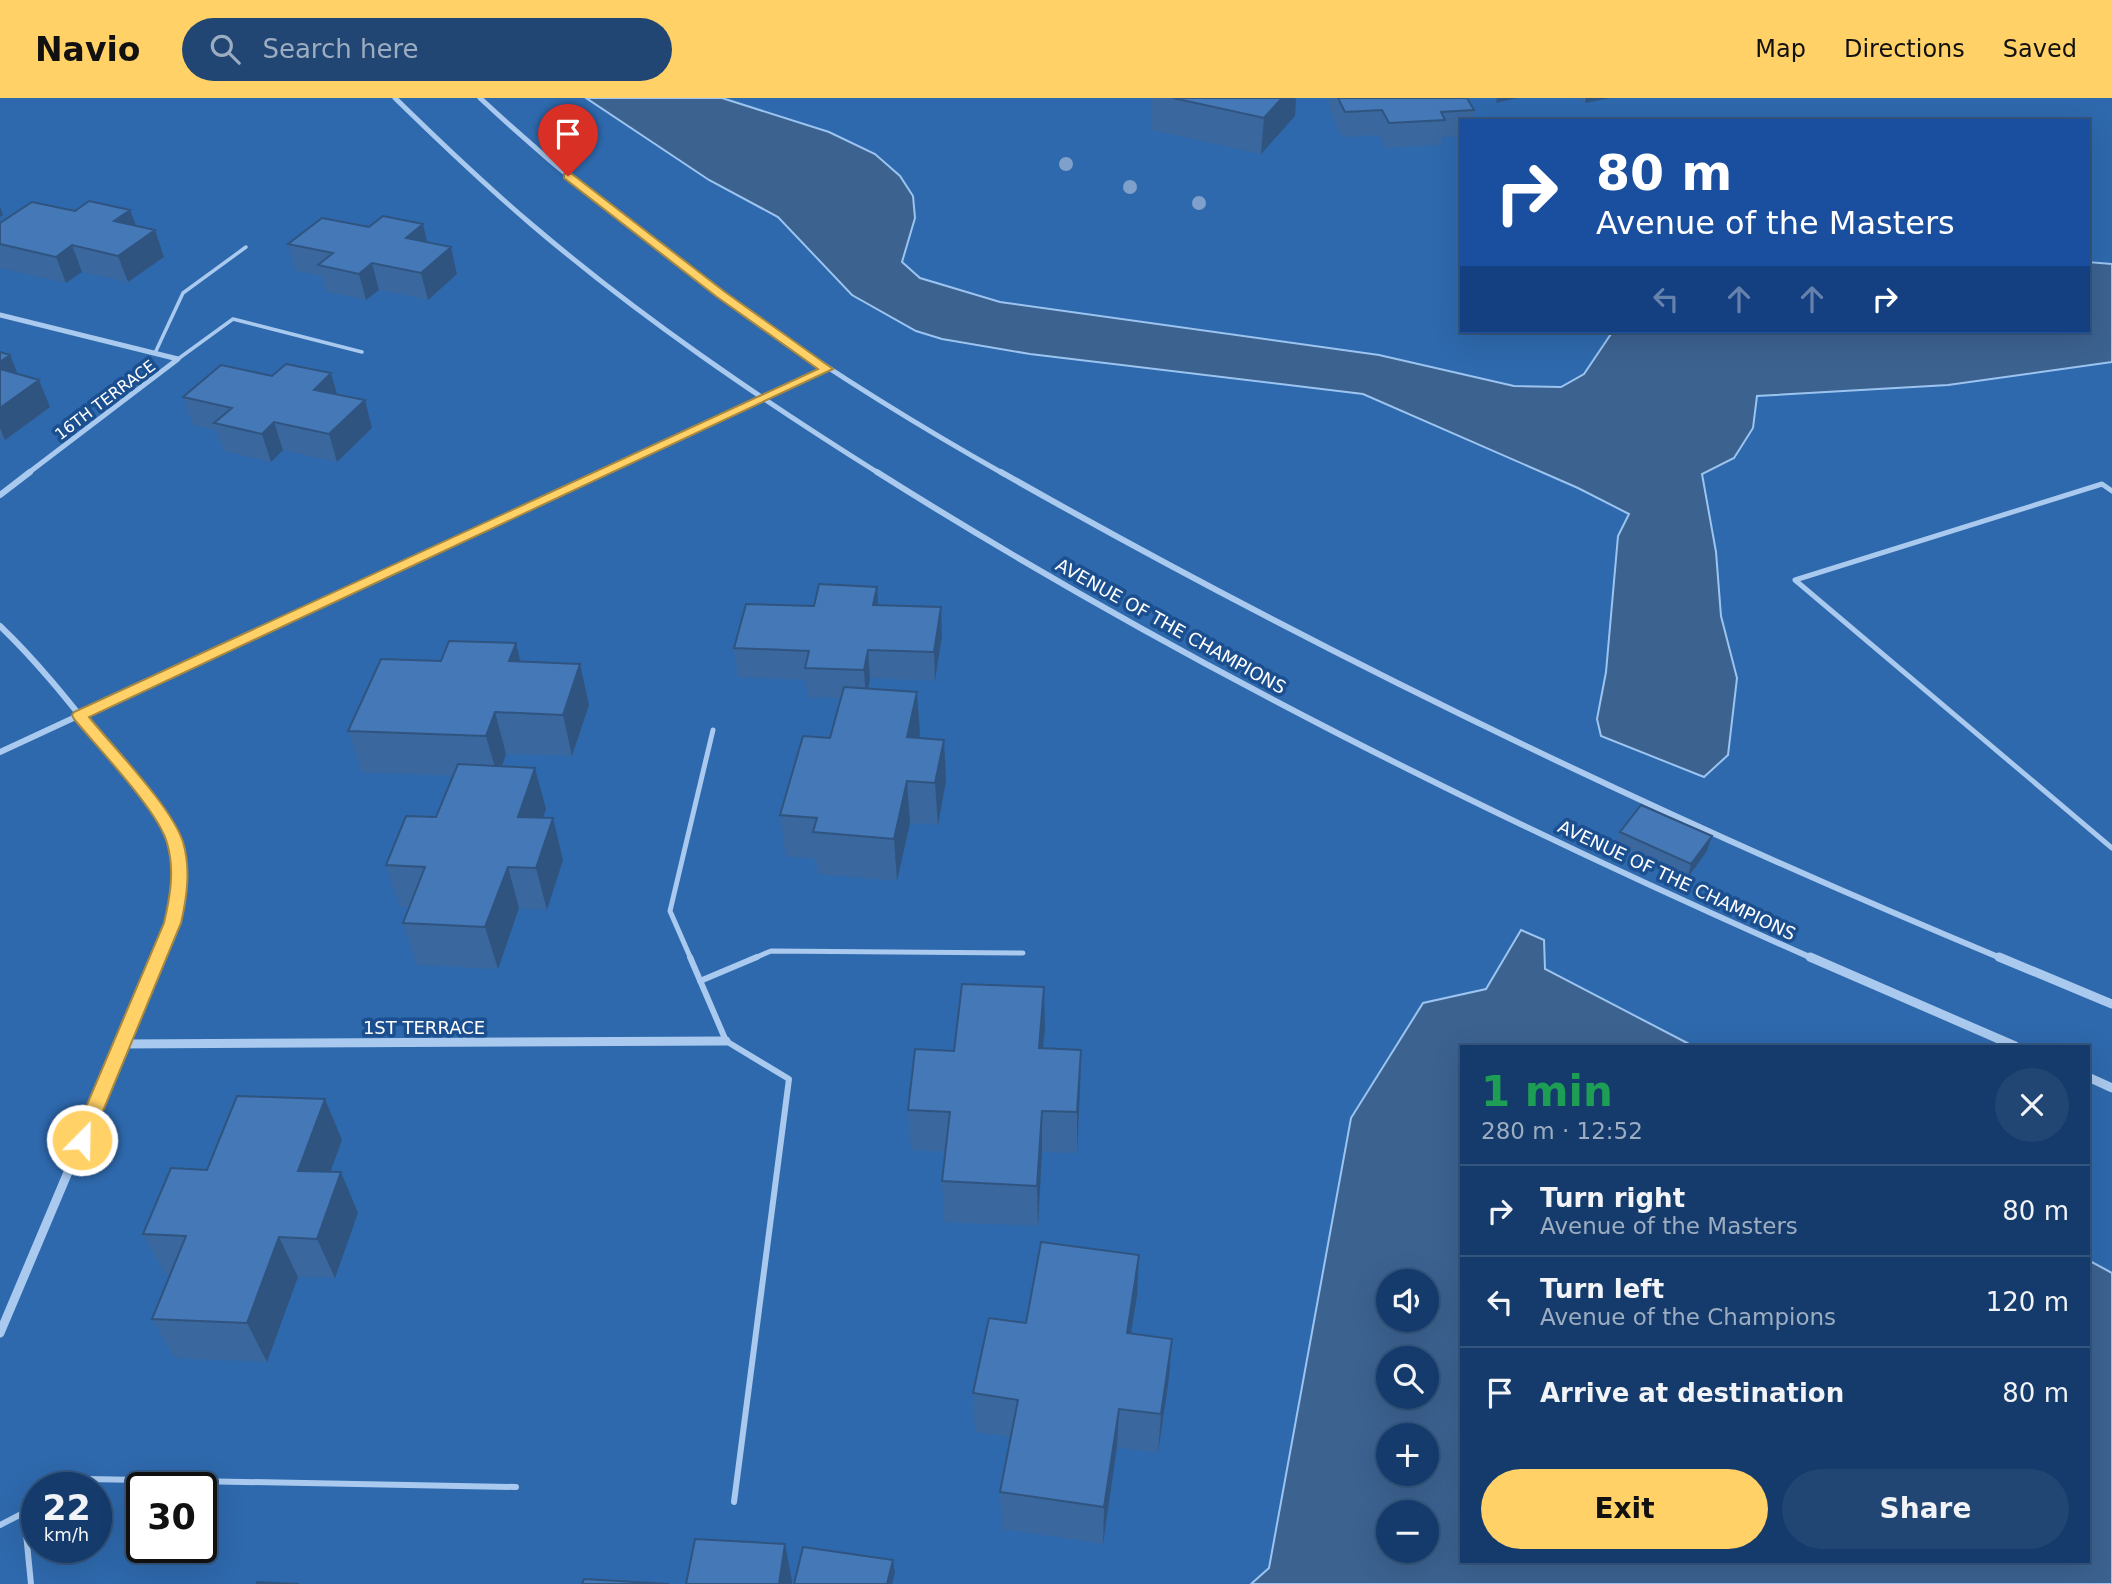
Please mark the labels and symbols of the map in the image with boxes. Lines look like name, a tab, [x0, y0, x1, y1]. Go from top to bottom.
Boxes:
pin	[538, 104, 598, 176]
street label: 16TH TERRACE	[51, 356, 159, 444]
street label: AVENUE OF THE CHAMPIONS	[1052, 554, 1290, 698]
street label: AVENUE OF THE CHAMPIONS	[1555, 816, 1799, 944]
street label: 1ST TERRACE	[363, 1017, 485, 1038]
position arrow	[45, 1103, 119, 1177]
speed limit sign: 30	[126, 1472, 217, 1563]

